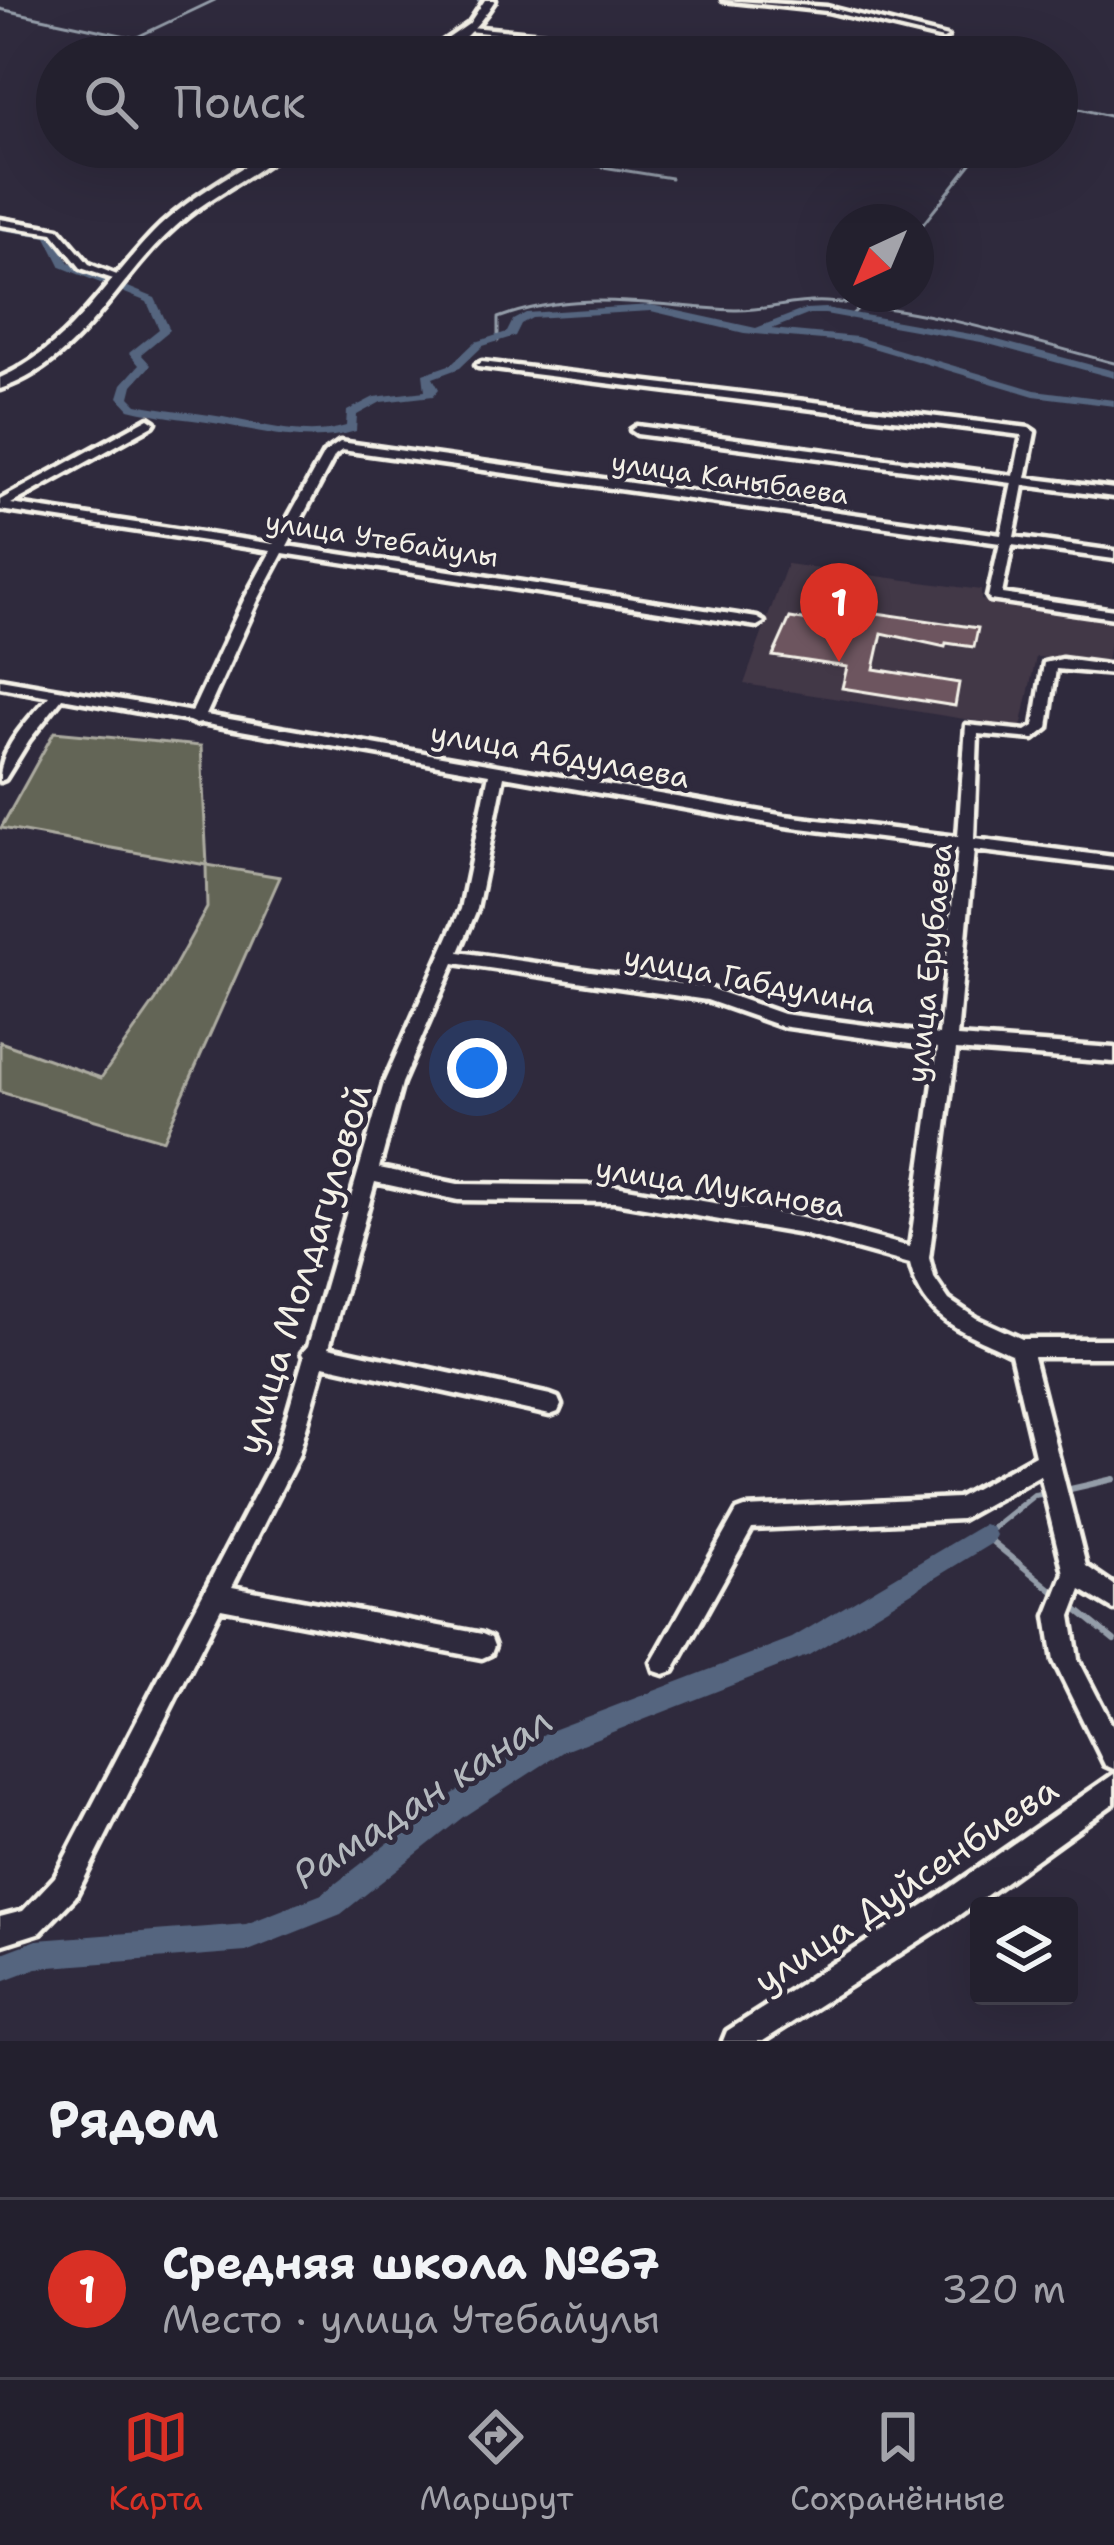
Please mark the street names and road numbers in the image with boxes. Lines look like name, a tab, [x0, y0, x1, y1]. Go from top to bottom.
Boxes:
street label: улица Каныбаева	[609, 443, 851, 513]
street label: улица Утебайулы	[263, 502, 501, 576]
street label: улица Абдулаева	[427, 712, 693, 798]
street label: улица Ерубаева	[896, 841, 962, 1085]
street label: улица Габдулина	[621, 935, 880, 1025]
street label: улица Молдагуловой	[224, 1078, 384, 1460]
street label: улица Муканова	[593, 1147, 848, 1227]
street label: улица Дуйсенбиева	[744, 1765, 1068, 2005]

